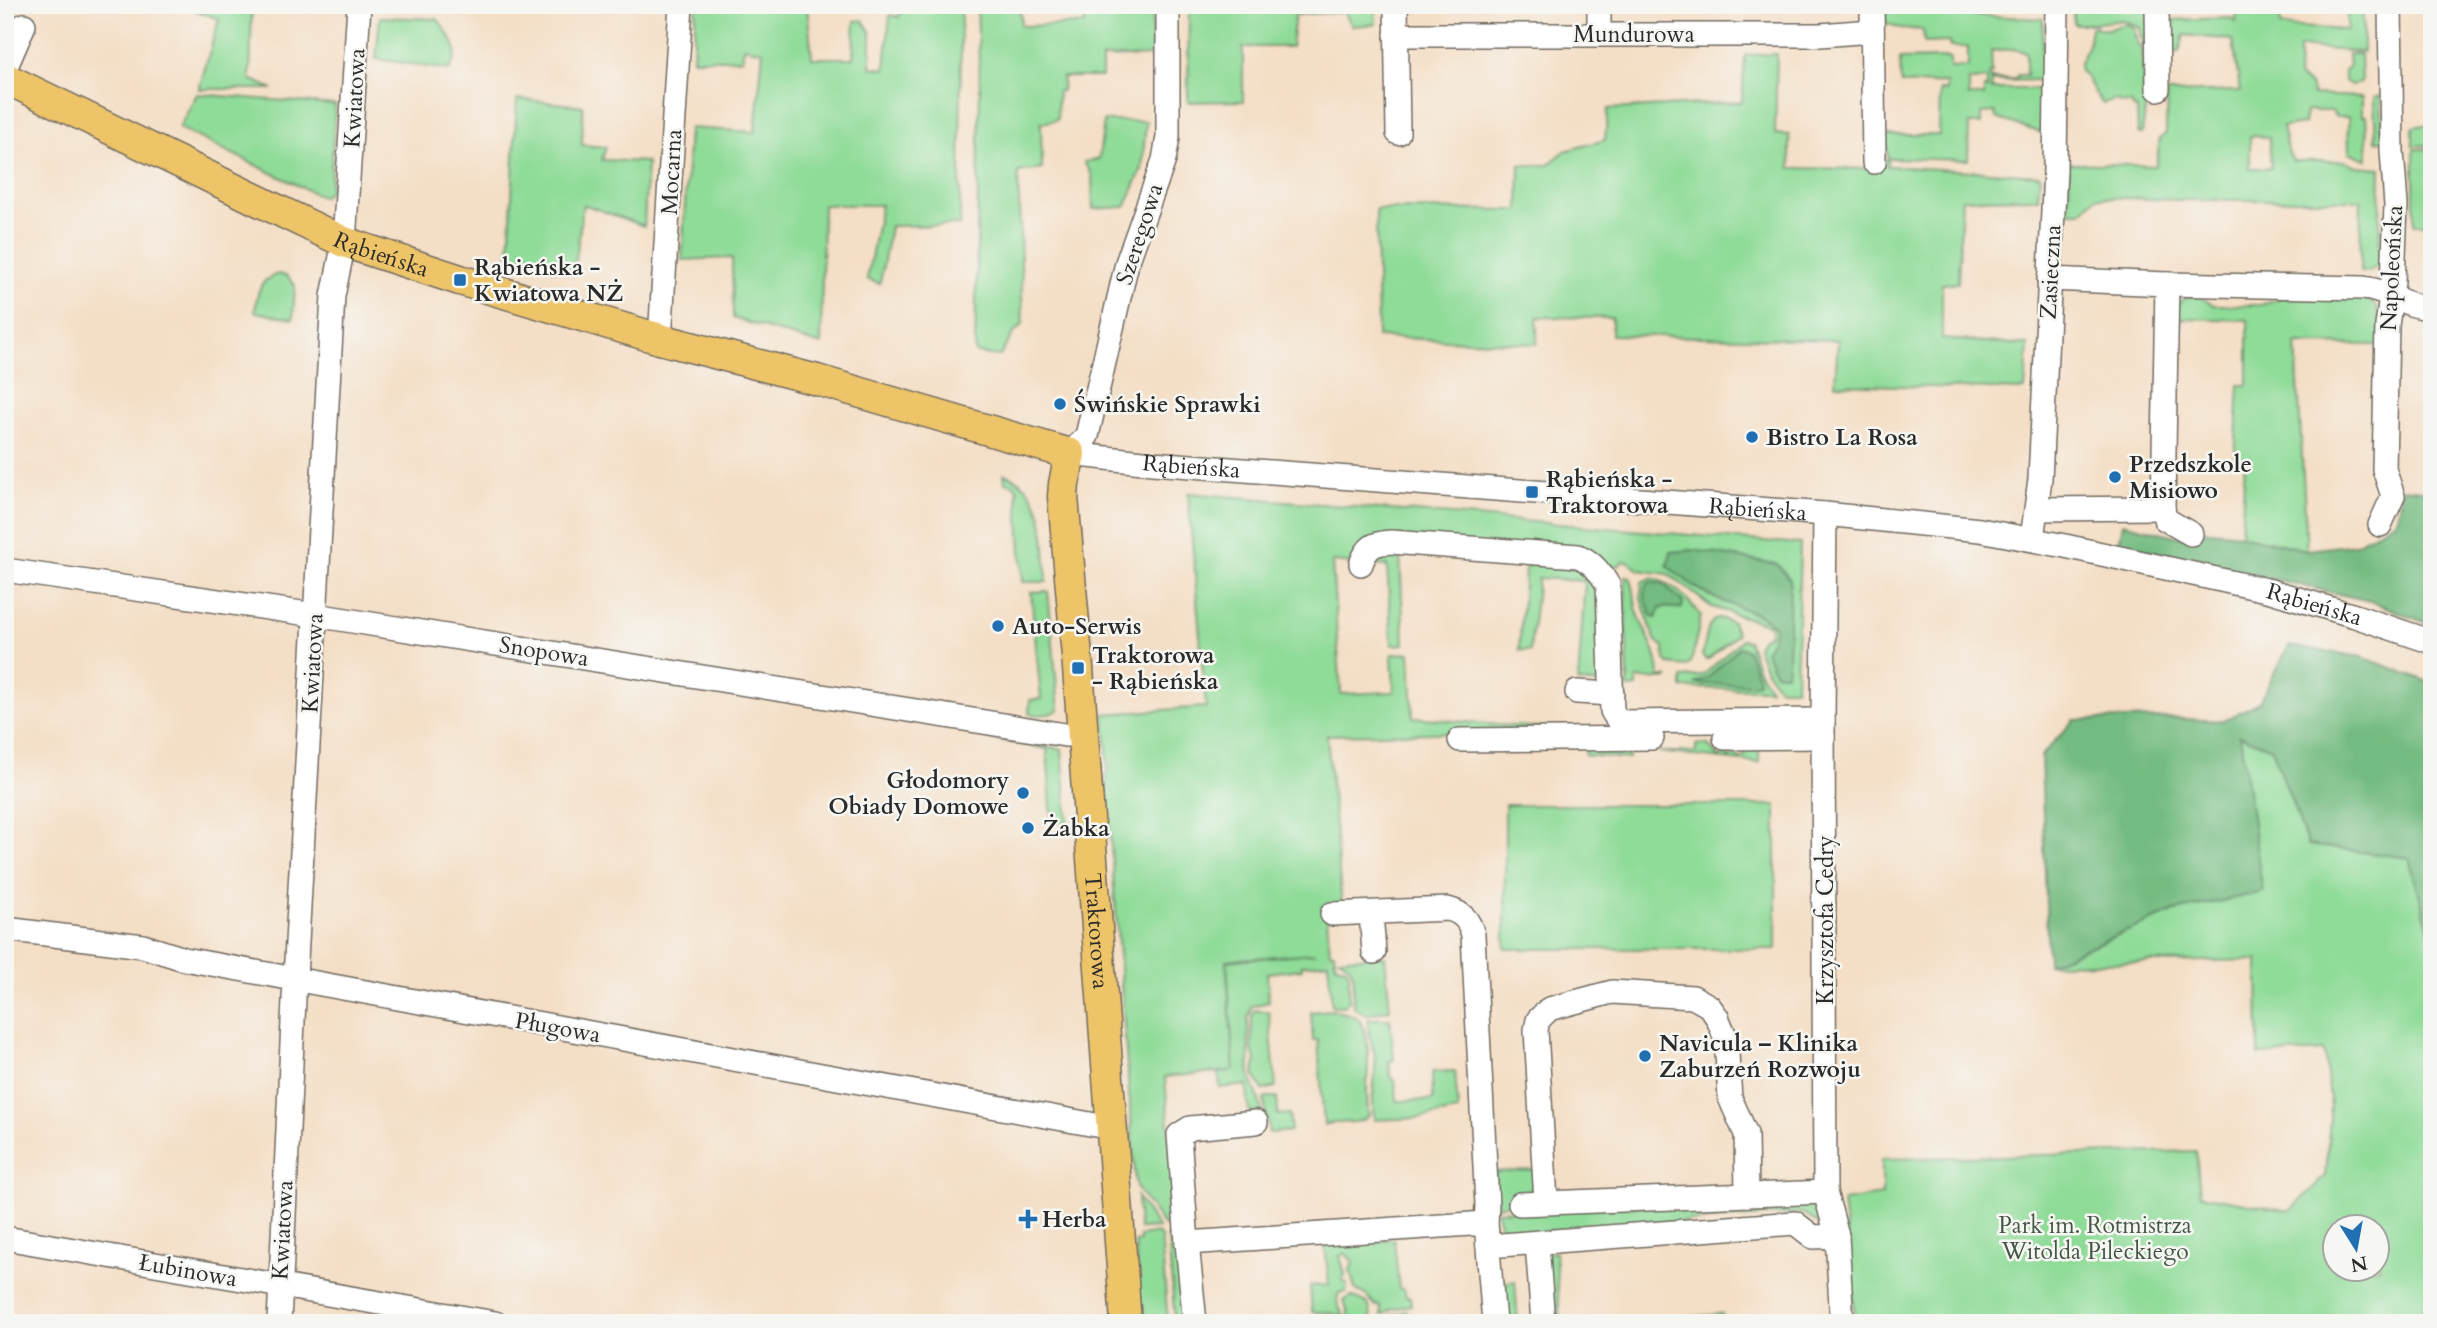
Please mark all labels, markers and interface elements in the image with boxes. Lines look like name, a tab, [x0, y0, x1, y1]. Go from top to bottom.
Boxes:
street label: Mundurowa	[1573, 19, 1695, 50]
street label: Kwiatowa	[336, 47, 373, 149]
street label: Mocarna	[654, 128, 689, 216]
street label: Szeregowa	[1109, 179, 1170, 289]
street label: Napoleońska	[2373, 204, 2410, 332]
street label: Rąbieńska	[328, 224, 433, 285]
street label: Zasieczna	[2033, 224, 2068, 320]
place label: Rąbieńska - Kwiatowa NŻ	[474, 252, 623, 309]
marker: Rąbieńska - Kwiatowa NŻ	[452, 272, 468, 288]
place label: Świńskie Sprawki	[1074, 388, 1261, 420]
marker: Świńskie Sprawki	[1052, 396, 1068, 412]
place label: Bistro La Rosa	[1766, 422, 1918, 453]
marker: Bistro La Rosa	[1744, 429, 1760, 445]
street label: Rąbieńska	[1141, 447, 1241, 486]
place label: Przedszkole Misiowo	[2129, 449, 2252, 506]
place label: Rąbieńska - Traktorowa	[1546, 464, 1672, 521]
marker: Przedszkole Misiowo	[2107, 469, 2123, 485]
marker: Rąbieńska - Traktorowa	[1524, 484, 1540, 500]
street label: Rąbieńska	[1708, 490, 1808, 529]
street label: Rąbieńska	[2263, 576, 2366, 633]
place label: Auto-Serwis	[1012, 611, 1141, 642]
street label: Kwiatowa	[294, 612, 331, 714]
marker: Auto-Serwis	[990, 618, 1006, 634]
street label: Snopowa	[497, 629, 591, 674]
place label: Traktorowa - Rąbieńska	[1092, 640, 1219, 697]
marker: Traktorowa - Rąbieńska	[1070, 660, 1086, 676]
place label: Głodomory Obiady Domowe	[828, 765, 1009, 822]
marker: Głodomory Obiady Domowe	[1015, 785, 1031, 801]
place label: Żabka	[1042, 813, 1110, 844]
marker: Żabka	[1020, 820, 1036, 836]
street label: Krzysztofa Cedry	[1810, 835, 1841, 1005]
street label: Traktorowa	[1077, 872, 1116, 990]
street label: Pługowa	[513, 1005, 603, 1050]
place label: Navicula – Klinika Zaburzeń Rozwoju	[1659, 1028, 1861, 1085]
marker: Navicula – Klinika Zaburzeń Rozwoju	[1637, 1048, 1653, 1064]
street label: Kwiatowa	[264, 1179, 301, 1281]
place label: Herba	[1042, 1204, 1107, 1235]
park label: Park im. Rotmistrza Witolda Pileckiego	[1998, 1210, 2192, 1267]
marker: Herba	[1020, 1211, 1036, 1227]
north arrow	[2322, 1212, 2392, 1282]
street label: Łubinowa	[136, 1247, 240, 1294]
text: N	[2348, 1249, 2370, 1278]

